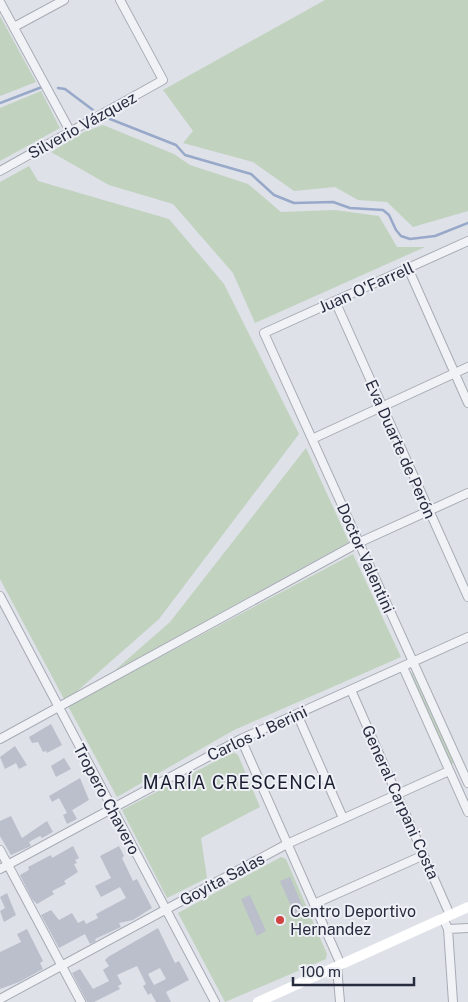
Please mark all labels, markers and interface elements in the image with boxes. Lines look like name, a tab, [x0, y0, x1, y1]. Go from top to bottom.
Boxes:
street label: Silverio Vázquez	[25, 88, 140, 163]
street label: Juan O'Farrell	[316, 258, 417, 317]
street label: Eva Duarte de Perón	[361, 377, 440, 522]
street label: Doctor Valentini	[333, 500, 398, 616]
street label: Carlos J. Berini	[204, 702, 310, 765]
street label: General Carpani Costa	[358, 722, 443, 882]
street label: Tropero Chavero	[69, 741, 144, 858]
district label: MARÍA CRESCENCIA	[143, 771, 337, 793]
street label: Goyita Salas	[177, 849, 268, 910]
place label: Centro Deportivo Hernandez	[290, 902, 416, 939]
marker: Centro Deportivo Hernandez	[274, 914, 286, 926]
scale bar	[293, 954, 414, 986]
text: 100 m	[300, 963, 341, 980]

